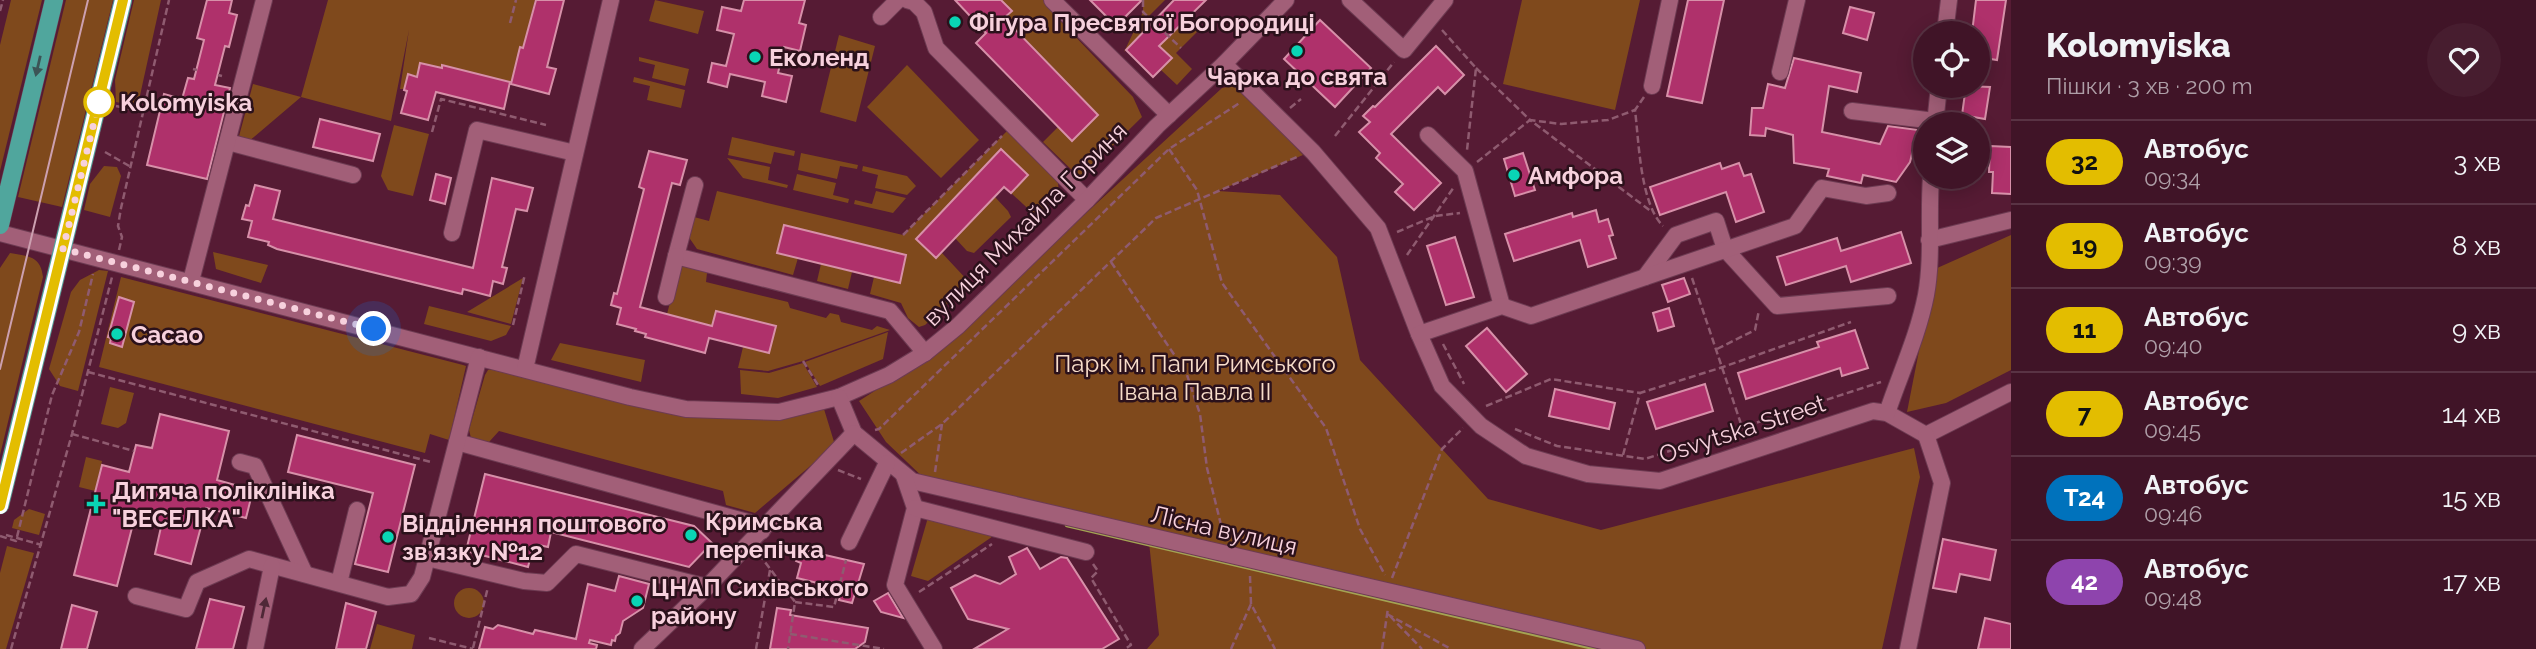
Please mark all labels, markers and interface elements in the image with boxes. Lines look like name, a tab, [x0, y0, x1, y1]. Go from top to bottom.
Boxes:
place label: Фігура Пресвятої Богородиці	[969, 8, 1315, 37]
marker: Фігура Пресвятої Богородиці	[947, 14, 963, 30]
map controls	[1913, 21, 1990, 189]
button: locate	[1913, 21, 1990, 98]
button: heart	[2427, 23, 2501, 97]
text: Kolomyiska	[2046, 26, 2231, 65]
place label: Еколенд	[769, 43, 869, 72]
marker: Чарка до свята	[1289, 43, 1305, 59]
marker: Еколенд	[747, 49, 763, 65]
one-way arrow	[33, 55, 44, 77]
place label: Чарка до свята	[1207, 62, 1387, 91]
text: Пішки · 3 хв · 200 m	[2046, 72, 2253, 99]
marker: Kolomyiska	[84, 87, 114, 117]
place label: Kolomyiska	[120, 88, 253, 117]
button: layers	[1913, 112, 1990, 189]
street label: вулиця Михайла Гориня	[917, 116, 1133, 332]
text: Автобус	[2144, 134, 2249, 164]
text: 32	[2071, 147, 2098, 176]
text: 3 хв	[2453, 147, 2501, 177]
place label: Амфора	[1528, 161, 1623, 190]
text: 09:34	[2144, 164, 2201, 191]
marker: Амфора	[1506, 167, 1522, 183]
text: Автобус	[2144, 218, 2249, 248]
text: 19	[2072, 231, 2098, 260]
text: 8 хв	[2452, 231, 2501, 261]
text: 09:39	[2144, 248, 2202, 275]
text: Автобус	[2144, 302, 2249, 332]
your location	[356, 311, 391, 346]
text: 11	[2073, 315, 2096, 344]
text: 9 хв	[2452, 315, 2501, 345]
place label: Cacao	[131, 320, 203, 349]
marker: Cacao	[109, 326, 125, 342]
text: 09:40	[2144, 332, 2203, 359]
park label: Парк ім. Папи Римського Івана Павла ІІ	[1054, 349, 1336, 406]
text: Автобус	[2144, 386, 2249, 416]
street label: Osvytska Street	[1655, 388, 1829, 470]
text: 7	[2078, 399, 2091, 428]
text: 14 хв	[2442, 399, 2501, 429]
text: 09:45	[2144, 416, 2201, 443]
text: Автобус	[2144, 470, 2249, 500]
place label: Дитяча поліклініка "ВЕСЕЛКА"	[112, 476, 335, 533]
text: Т24	[2064, 483, 2105, 512]
text: 15 хв	[2442, 483, 2501, 513]
marker: Дитяча поліклініка "ВЕСЕЛКА"	[86, 494, 106, 514]
street label: Лісна вулиця	[1148, 499, 1300, 561]
text: 09:46	[2144, 500, 2202, 527]
place label: Кримська перепічка	[705, 507, 824, 564]
place label: Відділення поштового зв’язку №12	[402, 509, 666, 566]
marker: Кримська перепічка	[683, 527, 699, 543]
marker: Відділення поштового зв’язку №12	[380, 529, 396, 545]
text: Автобус	[2144, 554, 2249, 584]
text: 42	[2071, 567, 2098, 596]
text: 17 хв	[2442, 567, 2501, 597]
place label: ЦНАП Сихівського району	[651, 573, 869, 630]
text: 09:48	[2144, 584, 2202, 611]
marker: ЦНАП Сихівського району	[629, 593, 645, 609]
one-way arrow	[258, 597, 269, 619]

